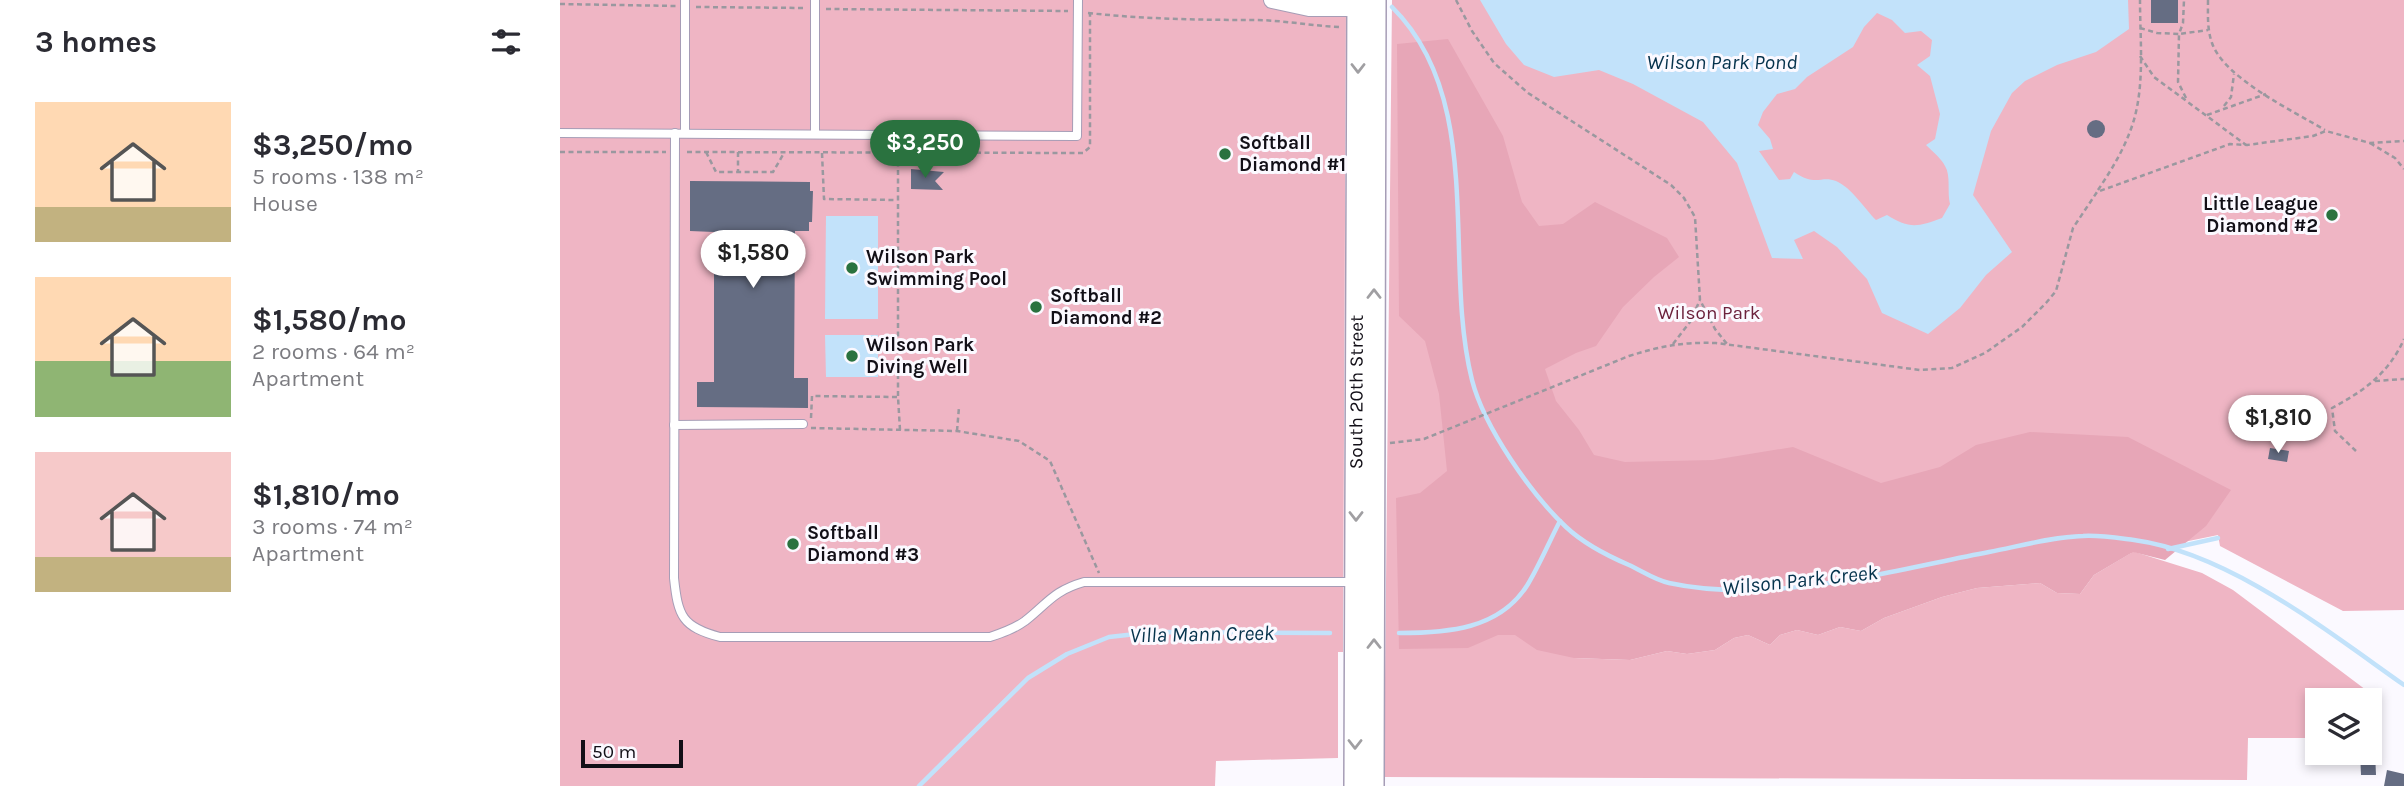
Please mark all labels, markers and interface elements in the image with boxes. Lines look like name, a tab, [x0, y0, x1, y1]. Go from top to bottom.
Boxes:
icon: filters	[487, 23, 525, 61]
text: 3 homes	[35, 24, 157, 60]
water label: Wilson Park Pond	[1647, 50, 1797, 74]
one-way arrow	[1350, 63, 1366, 74]
pin: $3,250	[868, 120, 982, 180]
text: $3,250/mo	[252, 127, 413, 163]
text: $3,250	[886, 129, 964, 156]
icon: home	[91, 130, 175, 214]
place label: Softball Diamond #1	[1239, 132, 1346, 176]
marker: Softball Diamond #1	[1217, 146, 1233, 162]
text: 5 rooms · 138 m²	[252, 163, 424, 190]
text: House	[252, 190, 318, 217]
place label: Little League Diamond #2	[2203, 193, 2318, 237]
marker: Little League Diamond #2	[2324, 207, 2340, 223]
pin: $1,580	[696, 230, 810, 290]
text: $1,580	[717, 239, 789, 266]
place label: Wilson Park Swimming Pool	[866, 246, 1007, 290]
marker: Wilson Park Swimming Pool	[844, 260, 860, 276]
place label: Softball Diamond #2	[1050, 285, 1162, 329]
one-way arrow	[1366, 289, 1382, 299]
marker: Softball Diamond #2	[1028, 299, 1044, 315]
text: $1,580/mo	[252, 302, 406, 338]
park label: Wilson Park	[1658, 302, 1761, 324]
icon: home	[91, 305, 175, 389]
street label: South 20th Street	[1345, 315, 1368, 469]
place label: Wilson Park Diving Well	[866, 334, 974, 378]
text: 2 rooms · 64 m²	[252, 338, 415, 365]
marker: Wilson Park Diving Well	[844, 348, 860, 364]
text: Apartment	[252, 365, 364, 392]
pin: $1,810	[2221, 396, 2335, 455]
text: $1,810	[2244, 404, 2312, 431]
text: $1,810/mo	[252, 477, 400, 513]
icon: home	[91, 480, 175, 564]
one-way arrow	[1348, 511, 1364, 522]
text: 3 rooms · 74 m²	[252, 513, 413, 540]
place label: Softball Diamond #3	[807, 522, 919, 566]
marker: Softball Diamond #3	[785, 536, 801, 552]
text: Apartment	[252, 540, 364, 567]
water label: Wilson Park Creek	[1721, 560, 1879, 600]
water label: Villa Mann Creek	[1129, 621, 1275, 647]
one-way arrow	[1366, 639, 1382, 649]
map controls	[2305, 688, 2382, 765]
button: layers	[2305, 688, 2382, 765]
scale bar	[581, 737, 682, 769]
one-way arrow	[1347, 739, 1363, 749]
text: 50 m	[592, 741, 636, 763]

